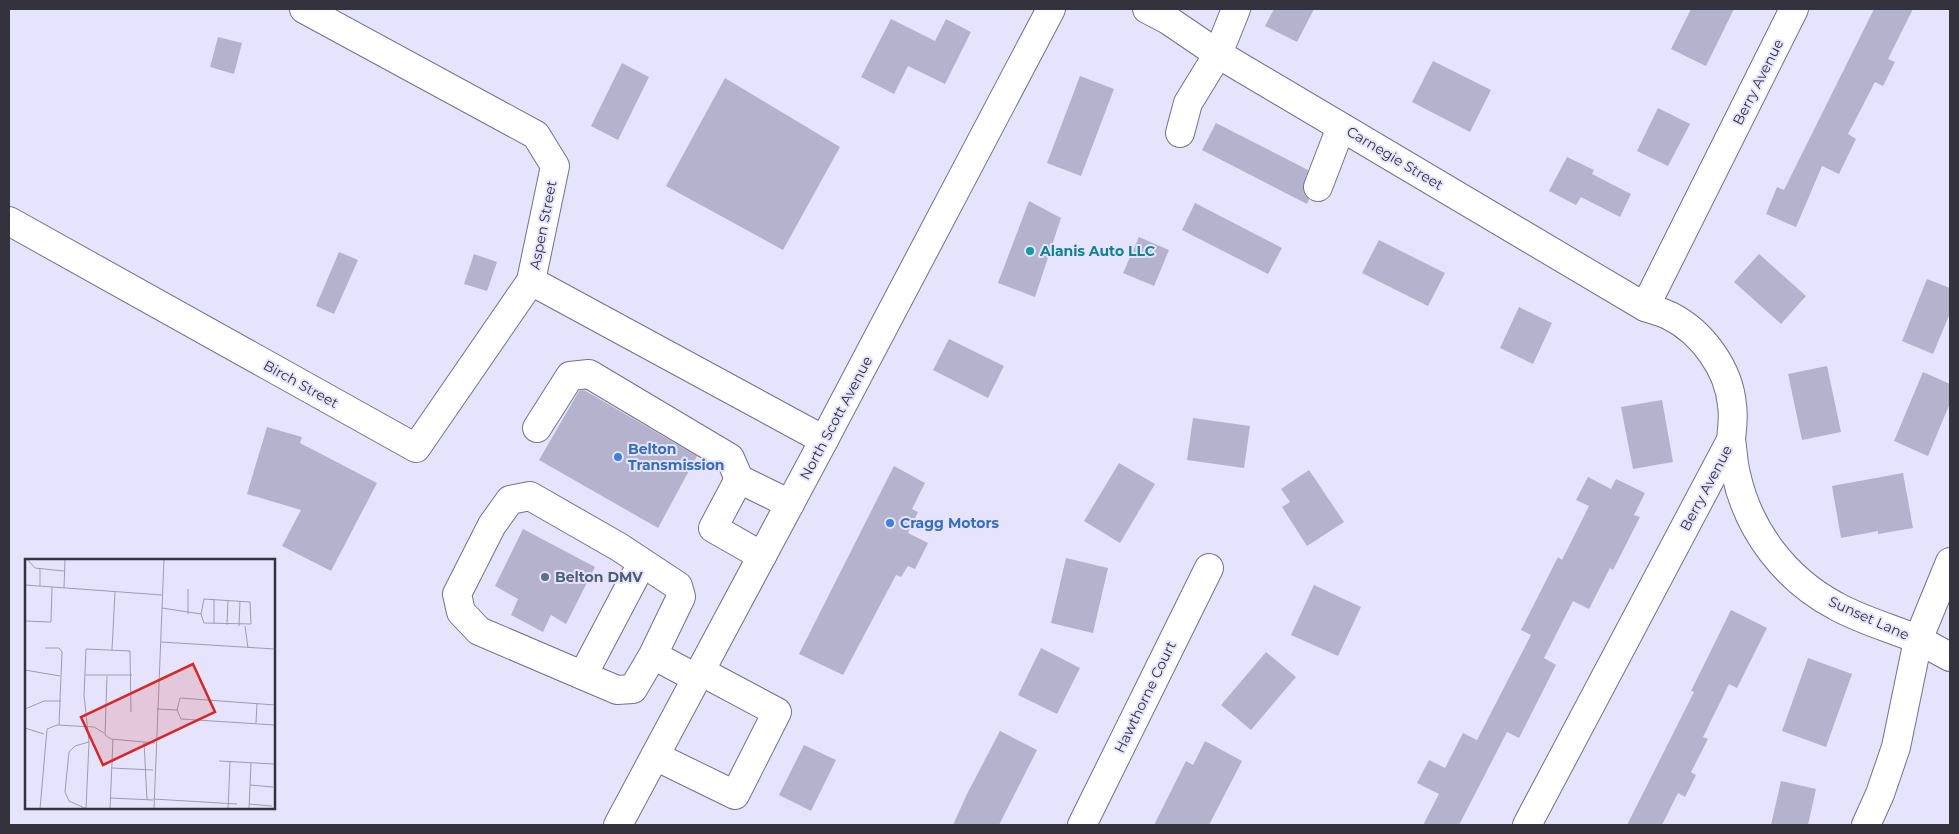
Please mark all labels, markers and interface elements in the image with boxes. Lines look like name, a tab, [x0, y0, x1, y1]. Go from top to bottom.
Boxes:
street label: Berry Avenue	[1729, 36, 1787, 128]
street label: Carnegie Street	[1344, 122, 1447, 194]
street label: Aspen Street	[526, 179, 560, 271]
place label: Alanis Auto LLC	[1039, 242, 1155, 260]
marker: Alanis Auto LLC	[1024, 245, 1036, 257]
street label: North Scott Avenue	[796, 353, 876, 483]
street label: Birch Street	[260, 356, 342, 412]
place label: Belton Transmission	[628, 440, 725, 474]
street label: Berry Avenue	[1676, 442, 1736, 534]
marker: Belton Transmission	[612, 451, 624, 463]
place label: Cragg Motors	[900, 514, 999, 532]
marker: Cragg Motors	[884, 517, 896, 529]
inset map	[25, 559, 275, 809]
place label: Belton DMV	[555, 568, 643, 586]
marker: Belton DMV	[539, 571, 551, 583]
street label: Sunset Lane	[1826, 592, 1912, 644]
street label: Hawthorne Court	[1110, 638, 1180, 756]

